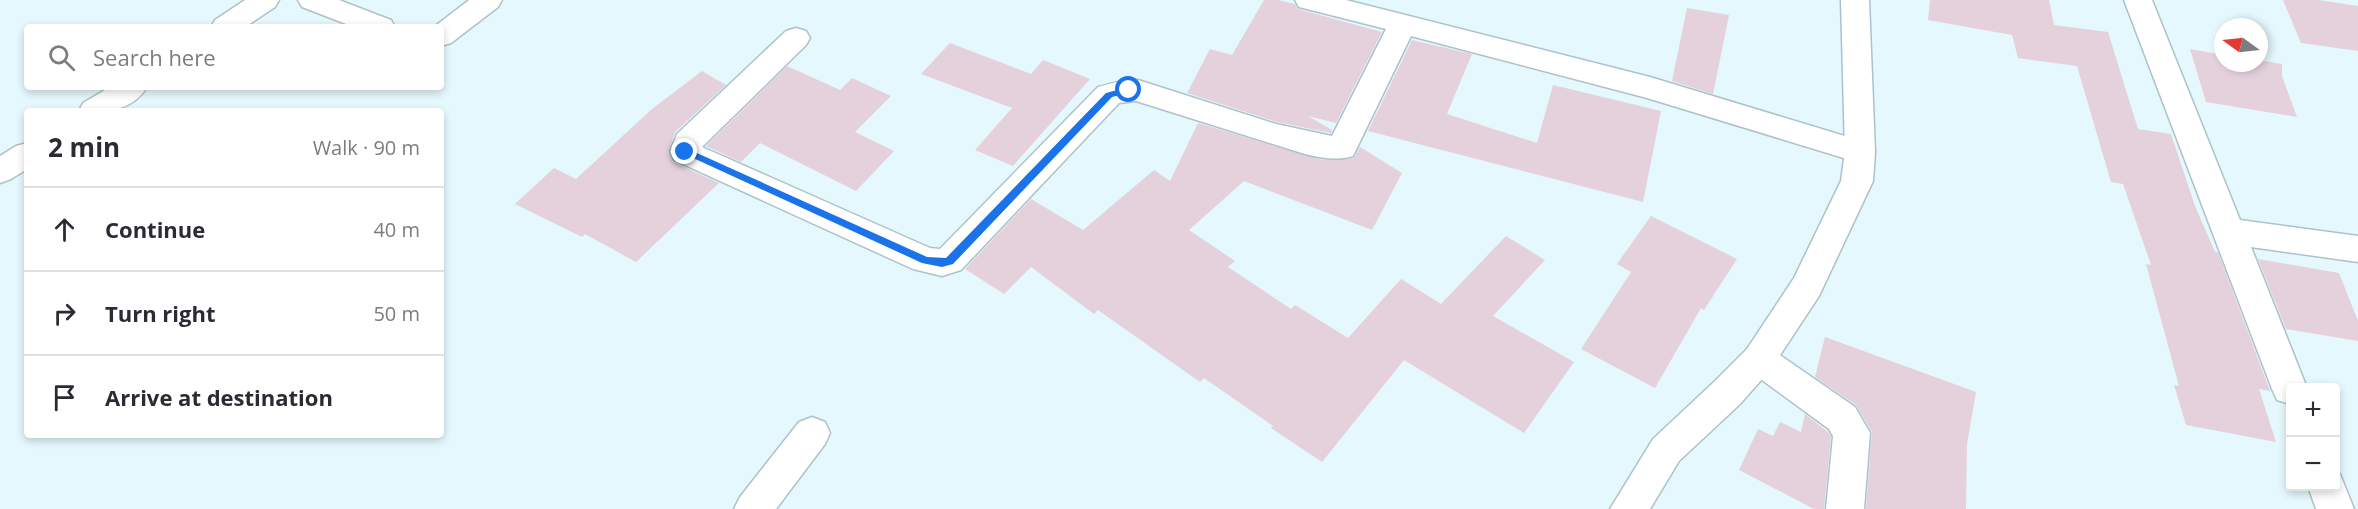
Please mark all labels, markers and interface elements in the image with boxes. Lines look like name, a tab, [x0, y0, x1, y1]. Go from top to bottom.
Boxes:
north arrow	[2214, 18, 2268, 72]
search box	[24, 24, 444, 90]
icon: search	[45, 41, 78, 74]
text: Search here	[93, 42, 216, 72]
route start	[1115, 76, 1141, 102]
text: 2 min	[48, 129, 120, 165]
text: Walk · 90 m	[313, 134, 420, 161]
route end	[671, 138, 697, 164]
icon: ahead	[48, 213, 81, 246]
text: Continue	[105, 214, 205, 244]
text: 40 m	[373, 216, 420, 243]
icon: right	[48, 297, 81, 330]
text: Turn right	[105, 298, 216, 328]
text: 50 m	[373, 300, 420, 327]
icon: arrive	[48, 381, 81, 414]
text: Arrive at destination	[105, 382, 333, 412]
map controls	[2286, 383, 2340, 491]
button: +	[2286, 383, 2340, 437]
button: −	[2286, 437, 2340, 491]

